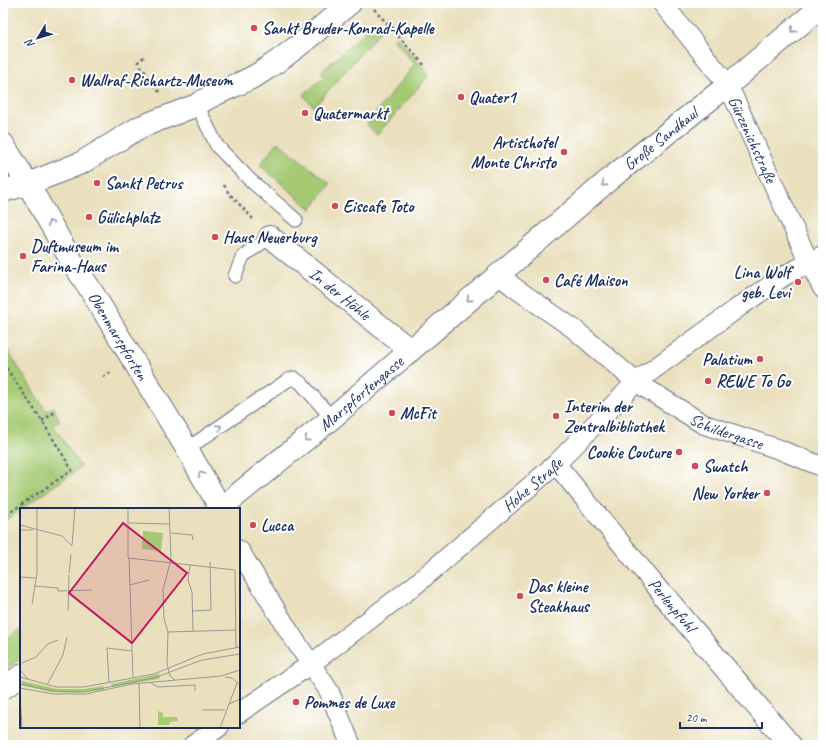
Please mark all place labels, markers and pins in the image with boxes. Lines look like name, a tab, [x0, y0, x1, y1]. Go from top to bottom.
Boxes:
place label: Sankt Bruder-Konrad-Kapelle	[262, 18, 435, 39]
marker: Sankt Bruder-Konrad-Kapelle	[249, 23, 259, 33]
place label: Wallraf-Richartz-Museum	[80, 70, 234, 91]
marker: Wallraf-Richartz-Museum	[67, 75, 77, 85]
place label: Quater1	[469, 87, 518, 108]
marker: Quater1	[456, 92, 466, 102]
place label: Quatermarkt	[313, 103, 390, 124]
marker: Quatermarkt	[300, 108, 310, 118]
place label: Artisthotel Monte Christo	[471, 132, 560, 173]
marker: Artisthotel Monte Christo	[559, 147, 569, 157]
place label: Sankt Petrus	[105, 173, 184, 194]
marker: Sankt Petrus	[92, 178, 102, 188]
place label: Eiscafe Toto	[343, 196, 415, 217]
marker: Eiscafe Toto	[330, 201, 340, 211]
place label: Gülichplatz	[97, 207, 161, 228]
marker: Gülichplatz	[84, 212, 94, 222]
place label: Haus Neuerburg	[223, 227, 318, 248]
marker: Haus Neuerburg	[210, 232, 220, 242]
place label: Duftmuseum im Farina-Haus	[31, 236, 119, 277]
marker: Duftmuseum im Farina-Haus	[18, 251, 28, 261]
place label: Lina Wolf geb. Levi	[734, 262, 795, 303]
place label: Café Maison	[554, 270, 629, 291]
marker: Café Maison	[541, 275, 551, 285]
marker: Lina Wolf geb. Levi	[793, 277, 803, 287]
place label: Palatium	[702, 349, 753, 370]
marker: Palatium	[755, 354, 765, 364]
place label: REWE To Go	[716, 371, 792, 392]
marker: REWE To Go	[703, 376, 713, 386]
place label: Interim der Zentralbibliothek	[564, 396, 666, 437]
place label: McFit	[400, 403, 438, 424]
marker: McFit	[387, 408, 397, 418]
marker: Interim der Zentralbibliothek	[551, 411, 561, 421]
place label: Cookie Couture	[587, 442, 672, 463]
marker: Cookie Couture	[674, 447, 684, 457]
place label: Swatch	[703, 456, 748, 477]
marker: Swatch	[690, 461, 700, 471]
place label: New Yorker	[692, 483, 761, 504]
marker: New Yorker	[762, 488, 772, 498]
place label: Lucca	[261, 515, 295, 536]
marker: Lucca	[248, 520, 258, 530]
place label: Das kleine Steakhaus	[528, 576, 591, 617]
marker: Das kleine Steakhaus	[515, 591, 525, 601]
place label: Pommes de Luxe	[304, 692, 396, 713]
marker: Pommes de Luxe	[291, 697, 301, 707]

